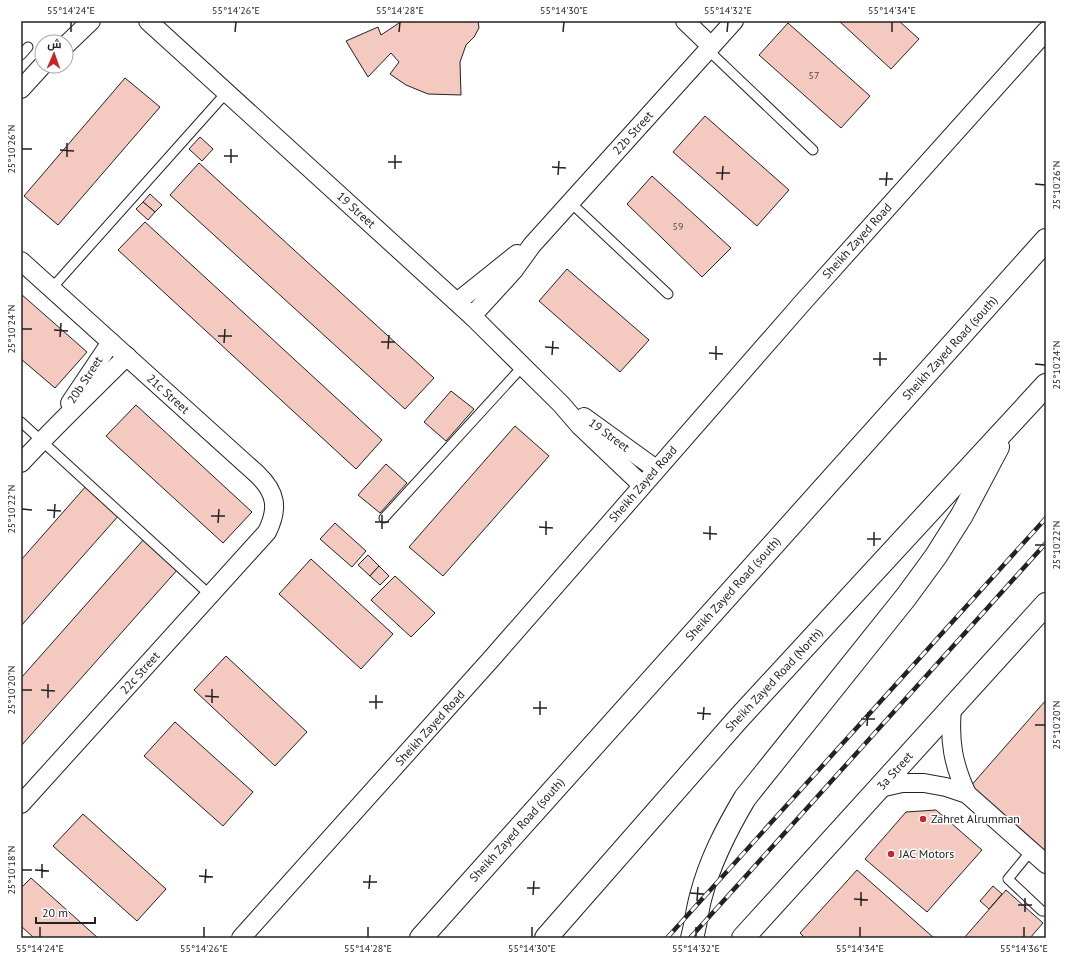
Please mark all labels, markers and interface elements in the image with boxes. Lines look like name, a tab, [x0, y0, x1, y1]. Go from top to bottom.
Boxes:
text: 55°14'24"E	[47, 4, 95, 17]
text: 55°14'26"E	[212, 4, 260, 17]
text: 55°14'28"E	[376, 4, 424, 17]
text: 55°14'30"E	[540, 4, 588, 17]
text: 55°14'32"E	[704, 4, 752, 17]
text: 55°14'34"E	[868, 4, 916, 17]
north arrow	[34, 34, 74, 74]
text: ش	[47, 37, 62, 51]
house number: 57	[809, 69, 819, 82]
street label: 22b Street	[609, 108, 656, 158]
text: 25°10'26"N	[5, 124, 18, 174]
text: 25°10'26"N	[1050, 160, 1063, 210]
street label: 19 Street	[334, 188, 379, 231]
street label: Sheikh Zayed Road	[819, 200, 894, 281]
house number: 59	[673, 220, 683, 233]
street label: Sheikh Zayed Road (south)	[899, 293, 1000, 403]
text: 25°10'24"N	[5, 304, 18, 354]
text: 25°10'24"N	[1050, 340, 1063, 390]
street label: 20b Street	[64, 353, 105, 406]
street label: 21c Street	[144, 371, 193, 417]
street label: 19 Street	[586, 415, 633, 454]
street label: Sheikh Zayed Road	[605, 442, 680, 525]
text: 25°10'22"N	[5, 484, 18, 534]
text: 25°10'22"N	[1050, 520, 1063, 570]
street label: Sheikh Zayed Road (south)	[682, 534, 783, 644]
street label: Sheikh Zayed Road (North)	[722, 625, 825, 734]
street label: 22c Street	[117, 648, 163, 697]
text: 25°10'20"N	[5, 665, 18, 715]
street label: Sheikh Zayed Road	[392, 687, 467, 768]
text: 25°10'20"N	[1050, 700, 1063, 750]
street label: 3a Street	[874, 748, 916, 793]
street label: Sheikh Zayed Road (south)	[466, 775, 567, 885]
place label: Zahret Alrumman	[931, 811, 1020, 826]
marker: Zahret Alrumman	[918, 814, 928, 824]
text: 25°10'18"N	[5, 845, 18, 895]
place label: JAC Motors	[898, 846, 954, 861]
marker: JAC Motors	[886, 849, 896, 859]
scale bar	[36, 899, 95, 925]
text: 20 m	[42, 905, 68, 920]
text: 55°14'24"E	[16, 942, 64, 955]
text: 55°14'26"E	[180, 942, 228, 955]
text: 55°14'28"E	[344, 942, 392, 955]
text: 55°14'30"E	[508, 942, 556, 955]
text: 55°14'32"E	[672, 942, 720, 955]
text: 55°14'34"E	[836, 942, 884, 955]
text: 55°14'36"E	[1000, 942, 1048, 955]

